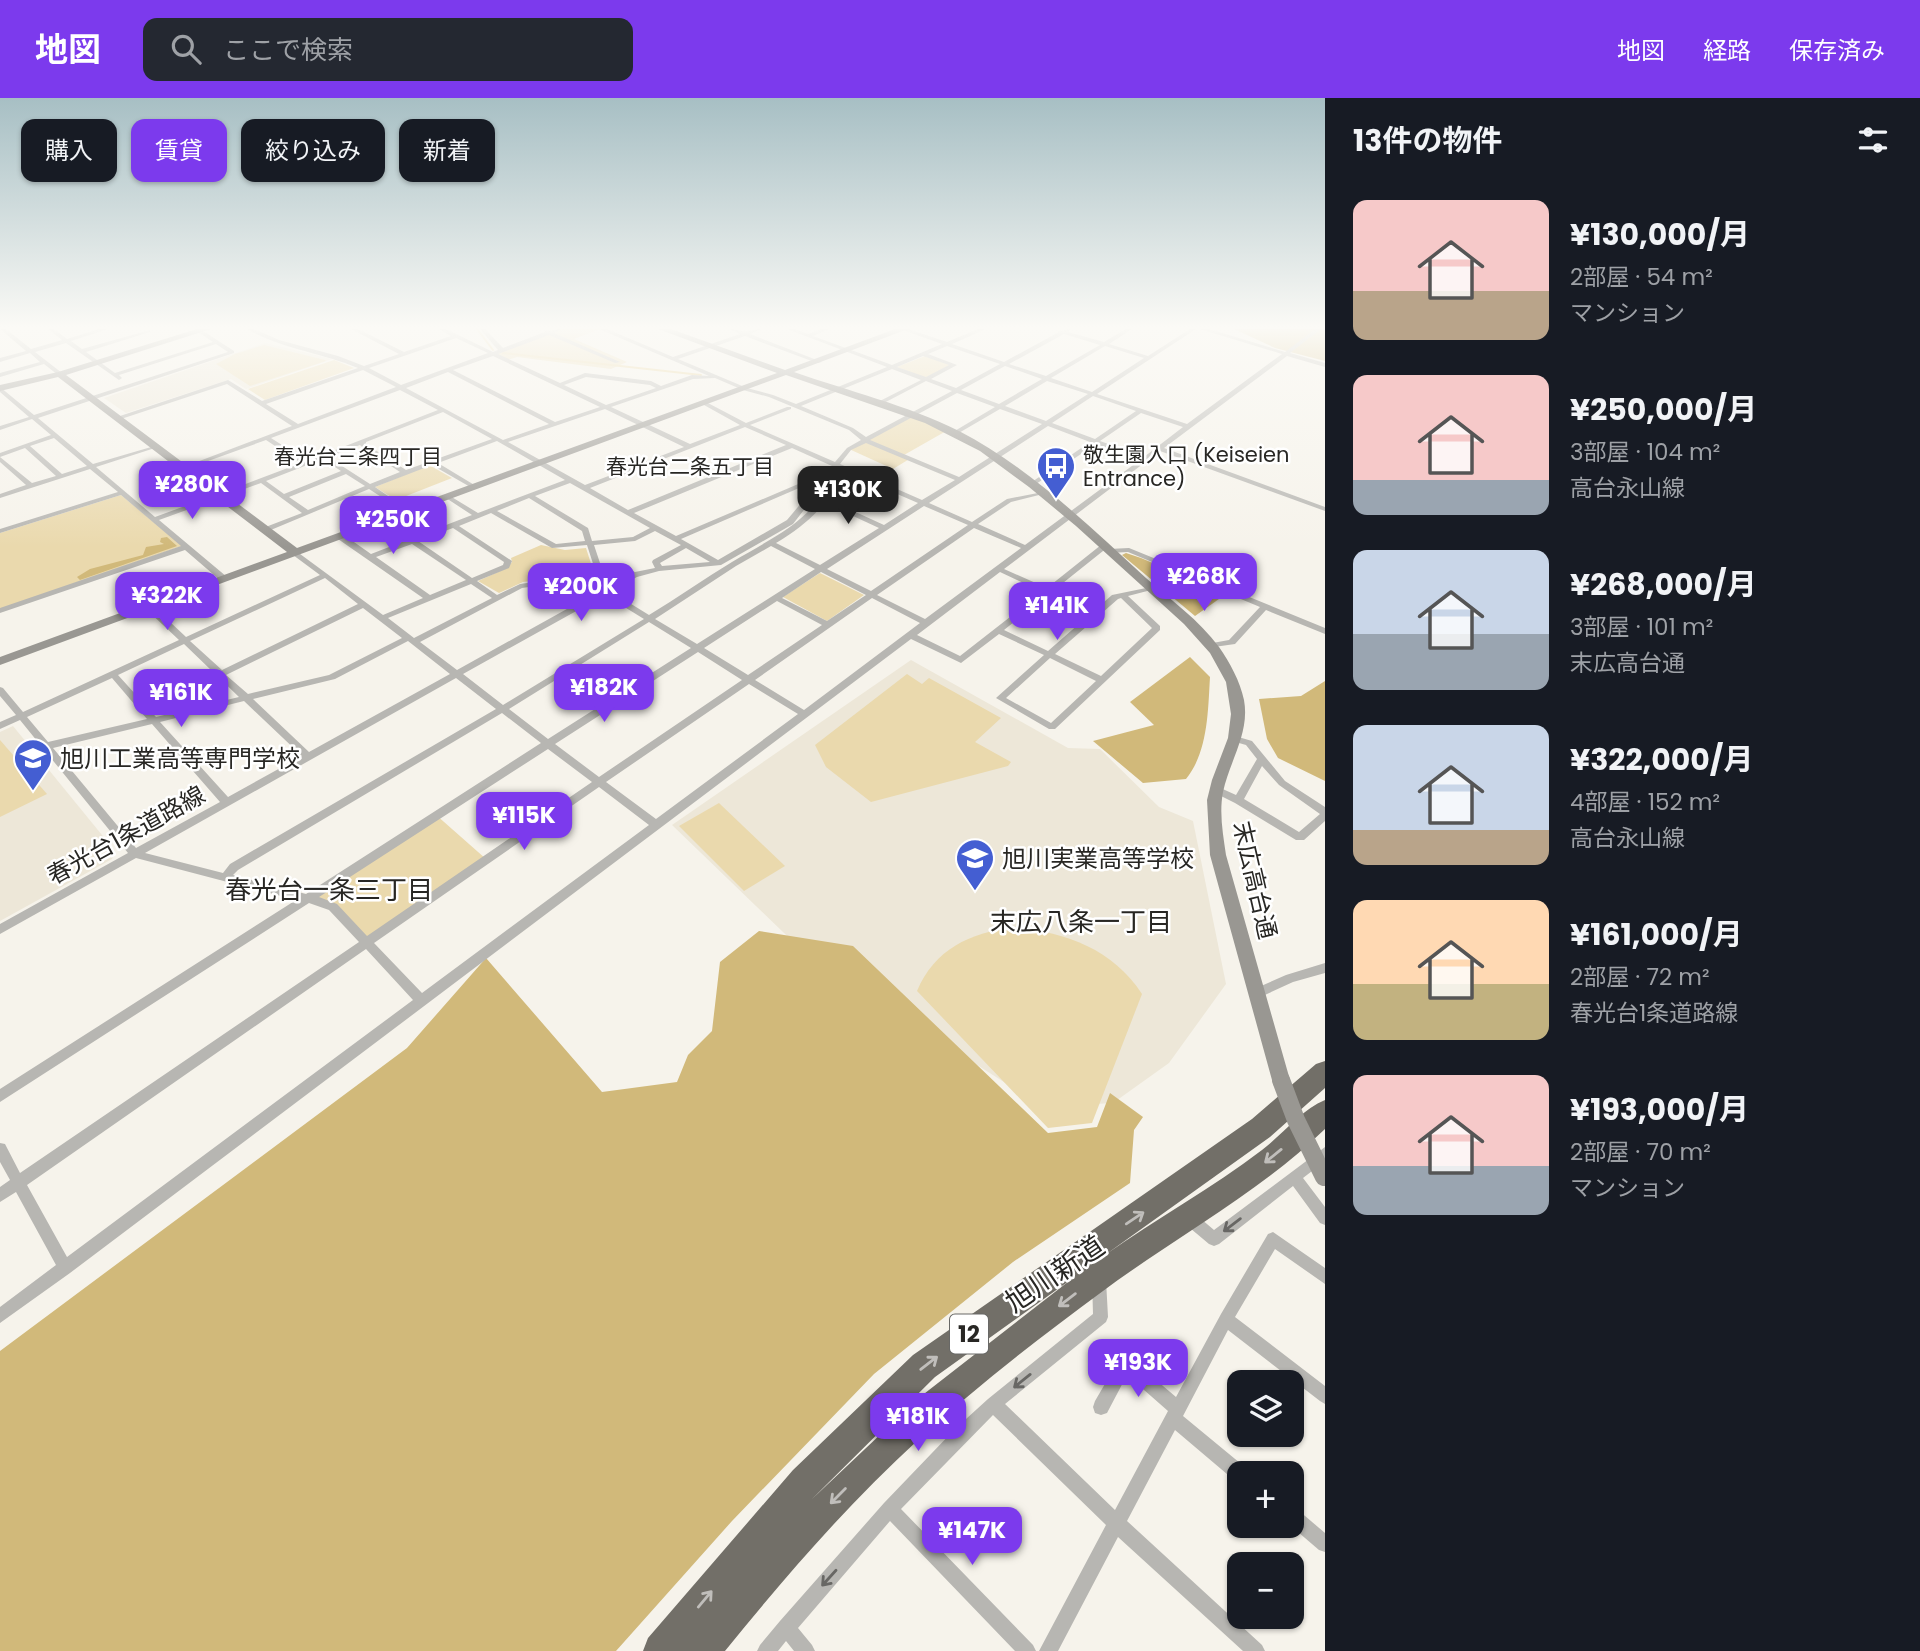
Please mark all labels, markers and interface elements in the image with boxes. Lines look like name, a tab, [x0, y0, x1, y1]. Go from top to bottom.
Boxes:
search box	[143, 18, 633, 81]
text: 地図	[35, 26, 101, 73]
icon: search	[167, 30, 205, 68]
text: ここで検索	[223, 32, 353, 68]
text: 地図	[1617, 34, 1665, 67]
text: 経路	[1703, 34, 1751, 67]
text: 保存済み	[1789, 34, 1885, 67]
chip: 購入	[21, 119, 117, 182]
chip: 賃貸	[131, 119, 227, 182]
chip: 絞り込み	[241, 119, 385, 182]
chip: 新着	[399, 119, 495, 182]
text: 13件の物件	[1353, 119, 1502, 162]
icon: filters	[1854, 121, 1892, 159]
text: ¥130,000/月	[1570, 213, 1750, 256]
icon: home	[1409, 228, 1493, 312]
text: 2部屋 · 54 m²	[1570, 261, 1713, 293]
text: マンション	[1570, 297, 1685, 329]
text: ¥250,000/月	[1570, 388, 1757, 431]
icon: home	[1409, 403, 1493, 487]
text: 3部屋 · 104 m²	[1570, 436, 1720, 468]
place label: 敬生園入口 (Keiseien Entrance)	[1083, 440, 1290, 493]
district label: 春光台三条四丁目	[274, 442, 442, 471]
bus stop icon: 敬生園入口 (Keiseien Entrance)	[1035, 445, 1077, 500]
district label: 春光台二条五丁目	[606, 452, 774, 481]
pin: ¥280K	[143, 462, 241, 521]
pin: ¥130K	[799, 466, 897, 526]
text: ¥280K	[155, 468, 229, 500]
text: 高台永山線	[1570, 472, 1685, 504]
text: ¥130K	[813, 473, 883, 505]
pin: ¥250K	[344, 496, 442, 556]
text: ¥250K	[356, 503, 430, 535]
pin: ¥268K	[1155, 554, 1253, 613]
text: ¥268K	[1167, 560, 1241, 592]
text: ¥268,000/月	[1570, 563, 1757, 606]
pin: ¥200K	[532, 564, 630, 623]
text: ¥200K	[544, 570, 618, 602]
pin: ¥322K	[118, 573, 216, 632]
icon: home	[1409, 578, 1493, 662]
text: ¥322K	[131, 579, 203, 611]
pin: ¥141K	[1008, 582, 1106, 642]
text: ¥141K	[1025, 589, 1089, 621]
text: 3部屋 · 101 m²	[1570, 611, 1713, 643]
text: 末広高台通	[1570, 647, 1685, 679]
pin: ¥182K	[555, 664, 653, 724]
pin: ¥161K	[132, 670, 230, 729]
text: ¥182K	[570, 671, 638, 703]
text: ¥161K	[149, 676, 213, 708]
school or university icon: 旭川工業高等専門学校	[12, 737, 54, 792]
text: ¥322,000/月	[1570, 738, 1753, 781]
place label: 旭川工業高等専門学校	[60, 742, 300, 775]
icon: home	[1409, 753, 1493, 837]
street label: 春光台1条道路線	[41, 778, 211, 892]
text: 4部屋 · 152 m²	[1570, 786, 1720, 818]
pin: ¥115K	[475, 792, 573, 852]
text: ¥115K	[492, 799, 556, 831]
street label: 末広高台通	[1225, 818, 1285, 942]
text: 高台永山線	[1570, 822, 1685, 854]
school or university icon: 旭川実業高等学校	[954, 837, 996, 892]
place label: 旭川実業高等学校	[1002, 842, 1194, 875]
district label: 春光台一条三丁目	[225, 872, 433, 908]
district label: 末広八条一丁目	[990, 904, 1172, 940]
text: ¥161,000/月	[1570, 913, 1743, 956]
icon: home	[1409, 928, 1493, 1012]
text: 2部屋 · 72 m²	[1570, 961, 1710, 993]
text: 春光台1条道路線	[1570, 997, 1738, 1029]
text: ¥193,000/月	[1570, 1088, 1749, 1131]
icon: home	[1409, 1103, 1493, 1187]
text: 2部屋 · 70 m²	[1570, 1136, 1711, 1168]
one-way arrow	[1265, 1148, 1283, 1164]
text: マンション	[1570, 1172, 1685, 1204]
one-way arrow	[1125, 1211, 1144, 1226]
one-way arrow	[1224, 1218, 1242, 1233]
street label: 旭川新道	[998, 1227, 1112, 1321]
one-way arrow	[1058, 1293, 1077, 1308]
road number: 12	[950, 1315, 988, 1354]
pin: ¥193K	[1089, 1340, 1187, 1399]
text: ¥193K	[1104, 1346, 1172, 1378]
one-way arrow	[919, 1356, 938, 1371]
map controls	[1227, 1370, 1304, 1629]
button: layers	[1227, 1370, 1304, 1447]
one-way arrow	[1014, 1373, 1032, 1388]
pin: ¥181K	[869, 1394, 967, 1453]
text: ¥181K	[886, 1400, 950, 1432]
button: +	[1227, 1461, 1304, 1538]
one-way arrow	[830, 1487, 847, 1504]
pin: ¥147K	[923, 1508, 1021, 1567]
text: ¥147K	[938, 1514, 1006, 1546]
button: −	[1227, 1552, 1304, 1629]
one-way arrow	[821, 1569, 837, 1587]
one-way arrow	[697, 1590, 713, 1608]

